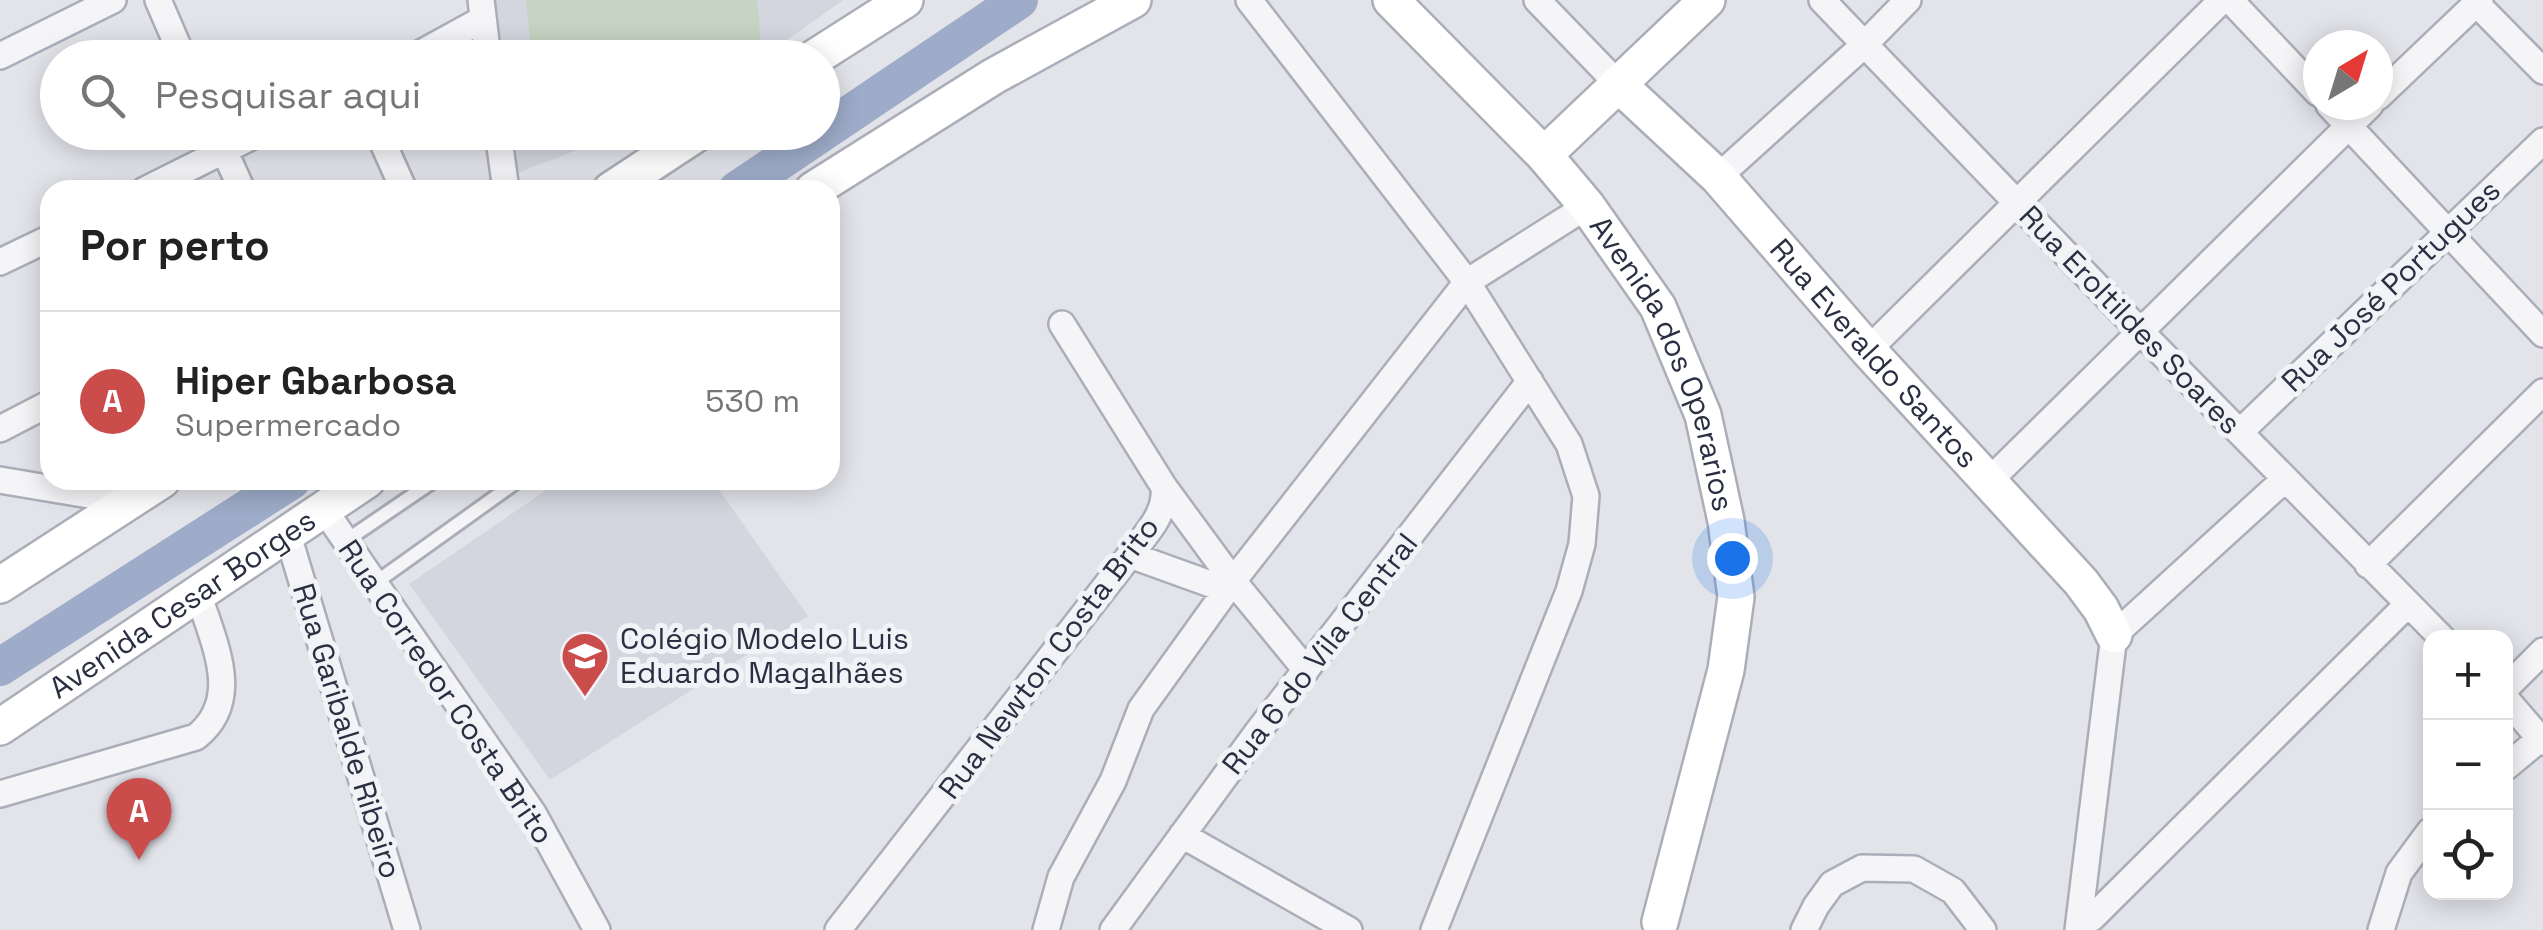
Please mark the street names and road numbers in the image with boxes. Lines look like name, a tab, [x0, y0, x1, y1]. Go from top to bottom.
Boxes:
street label: Rua José Portugues	[2273, 171, 2508, 400]
street label: Rua Eroltildes Soares	[2011, 197, 2250, 442]
street label: Avenida dos Operarios	[1581, 208, 1743, 515]
street label: Rua Everaldo Santos	[1761, 230, 1987, 476]
street label: Avenida Cesar Borges	[42, 500, 323, 707]
street label: Rua Newton Costa Brito	[930, 509, 1168, 807]
street label: Rua 6 do Vila Central	[1213, 525, 1426, 782]
street label: Rua Corredor Costa Brito	[330, 532, 563, 851]
street label: Rua Garibalde Ribeiro	[284, 579, 411, 883]

